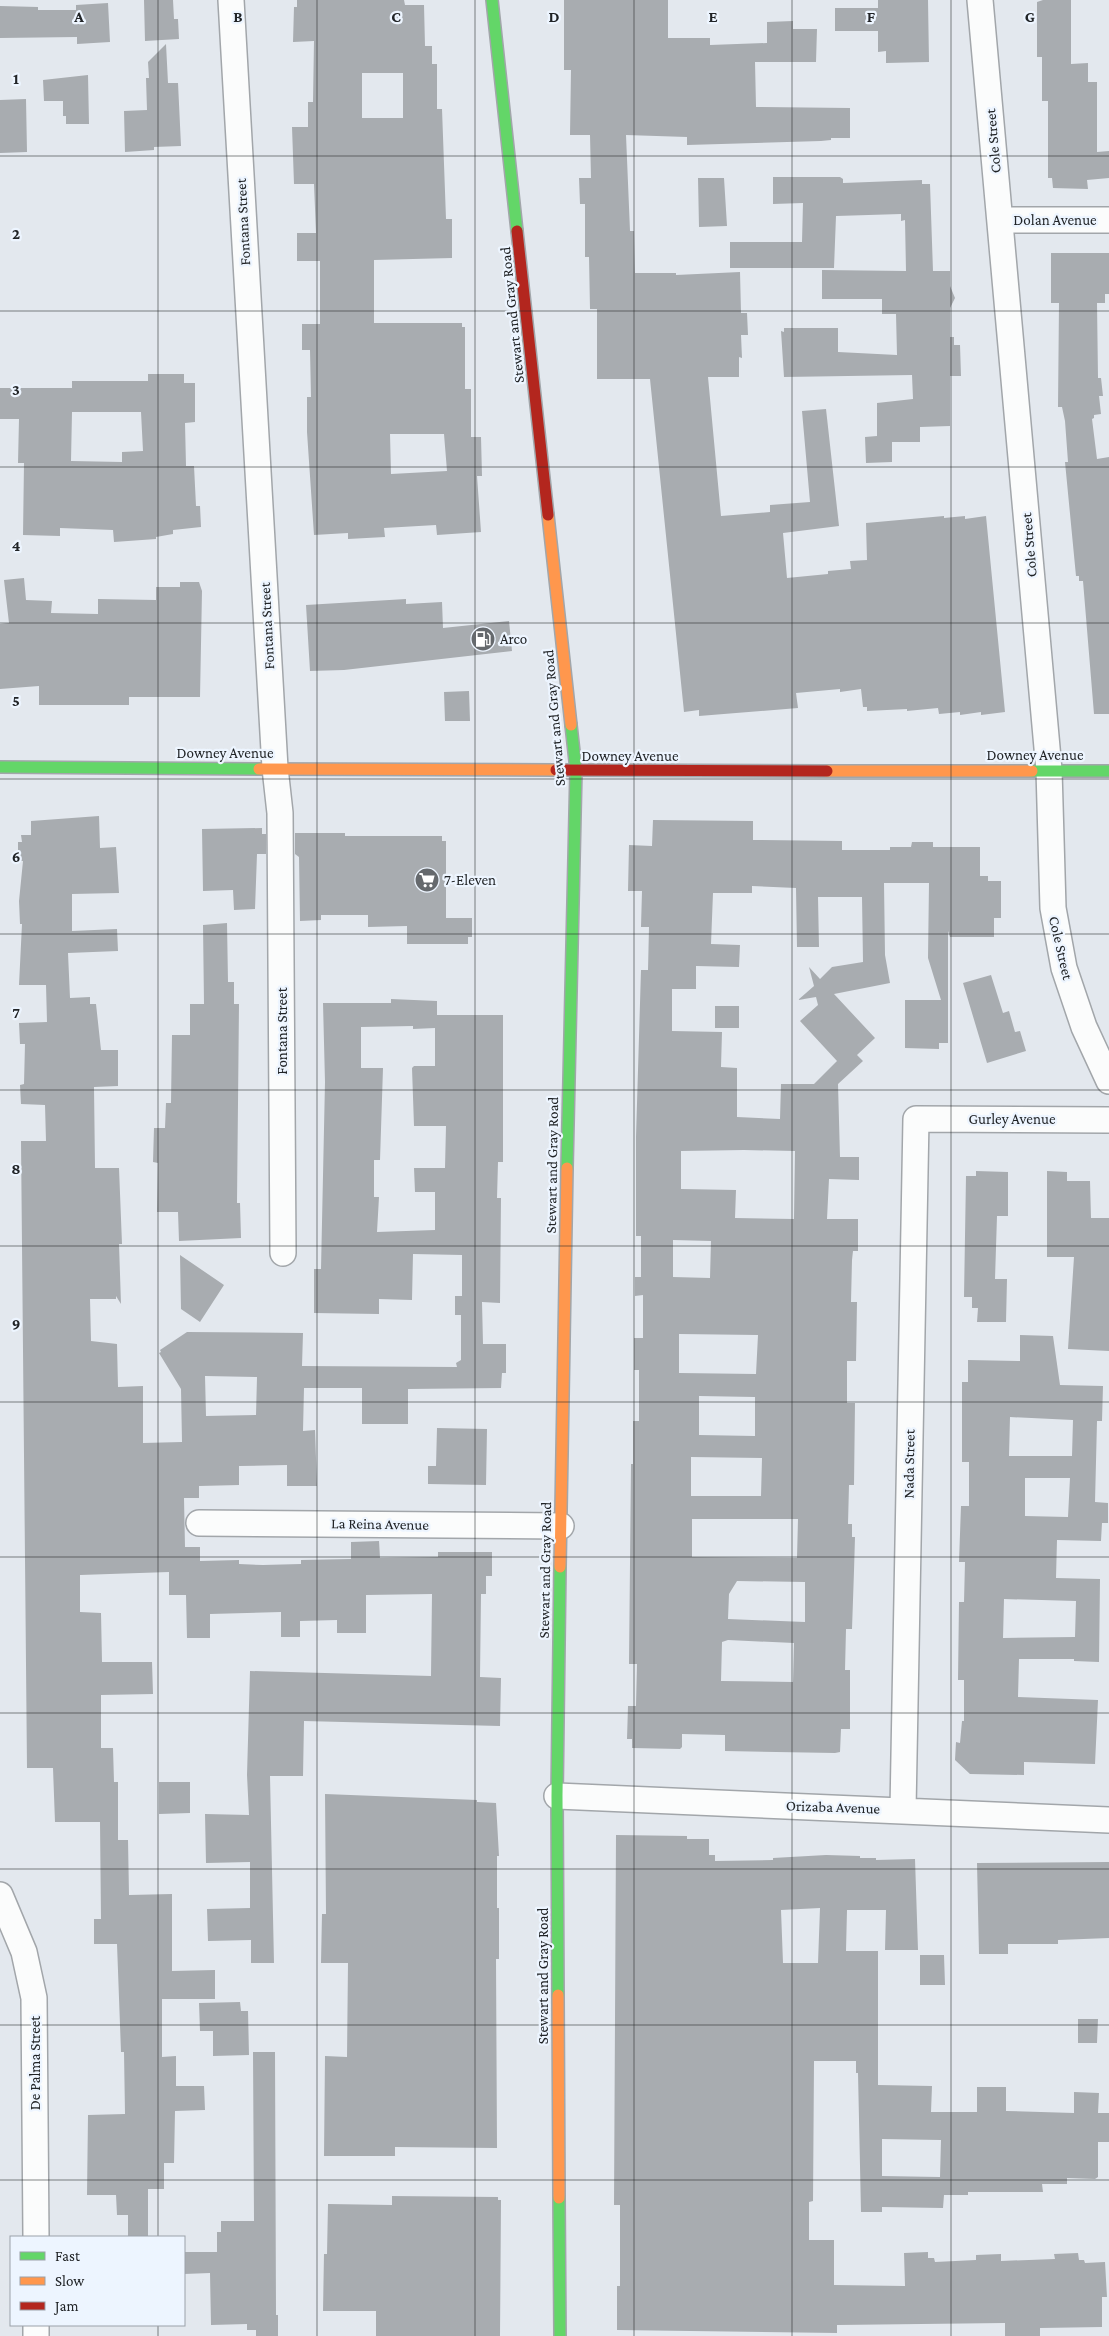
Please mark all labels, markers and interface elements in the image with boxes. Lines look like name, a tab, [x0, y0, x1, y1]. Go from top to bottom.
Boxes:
text: A	[73, 8, 84, 25]
text: B	[233, 8, 243, 25]
text: C	[391, 8, 401, 25]
text: D	[548, 8, 560, 25]
text: E	[708, 8, 718, 25]
text: F	[867, 8, 876, 25]
text: G	[1025, 8, 1035, 25]
text: 1	[13, 70, 19, 87]
street label: Cole Street	[982, 107, 1004, 174]
street label: Fontana Street	[233, 177, 253, 266]
street label: Dolan Avenue	[1013, 212, 1097, 228]
text: 2	[12, 225, 20, 242]
street label: Stewart and Gray Road	[497, 246, 528, 384]
text: 3	[12, 381, 20, 398]
street label: Cole Street	[1018, 511, 1040, 578]
text: 4	[12, 537, 21, 554]
street label: Fontana Street	[257, 581, 277, 670]
fuel station icon: Arco	[470, 626, 496, 652]
place label: Arco	[500, 631, 527, 647]
street label: Stewart and Gray Road	[540, 649, 569, 787]
text: 5	[12, 692, 20, 709]
street label: Downey Avenue	[177, 745, 274, 762]
street label: Downey Avenue	[987, 747, 1084, 764]
street label: Downey Avenue	[582, 748, 679, 765]
text: 6	[12, 848, 20, 865]
supermarket icon: 7-Eleven	[414, 867, 440, 893]
place label: 7-Eleven	[444, 872, 496, 888]
street label: Cole Street	[1046, 915, 1076, 982]
street label: Fontana Street	[274, 986, 290, 1075]
text: 7	[12, 1004, 20, 1021]
street label: Stewart and Gray Road	[543, 1096, 562, 1233]
street label: Gurley Avenue	[968, 1111, 1056, 1128]
text: 8	[11, 1160, 21, 1177]
text: 9	[12, 1315, 20, 1332]
street label: Nada Street	[900, 1428, 918, 1499]
street label: Stewart and Gray Road	[536, 1501, 555, 1638]
street label: La Reina Avenue	[331, 1515, 429, 1533]
street label: Orizaba Avenue	[786, 1797, 881, 1817]
street label: Stewart and Gray Road	[535, 1908, 552, 2044]
street label: De Palma Street	[27, 2015, 43, 2110]
legend	[10, 2236, 185, 2326]
text: Fast	[55, 2248, 81, 2264]
text: Slow	[55, 2273, 85, 2289]
text: Jam	[53, 2298, 78, 2315]

